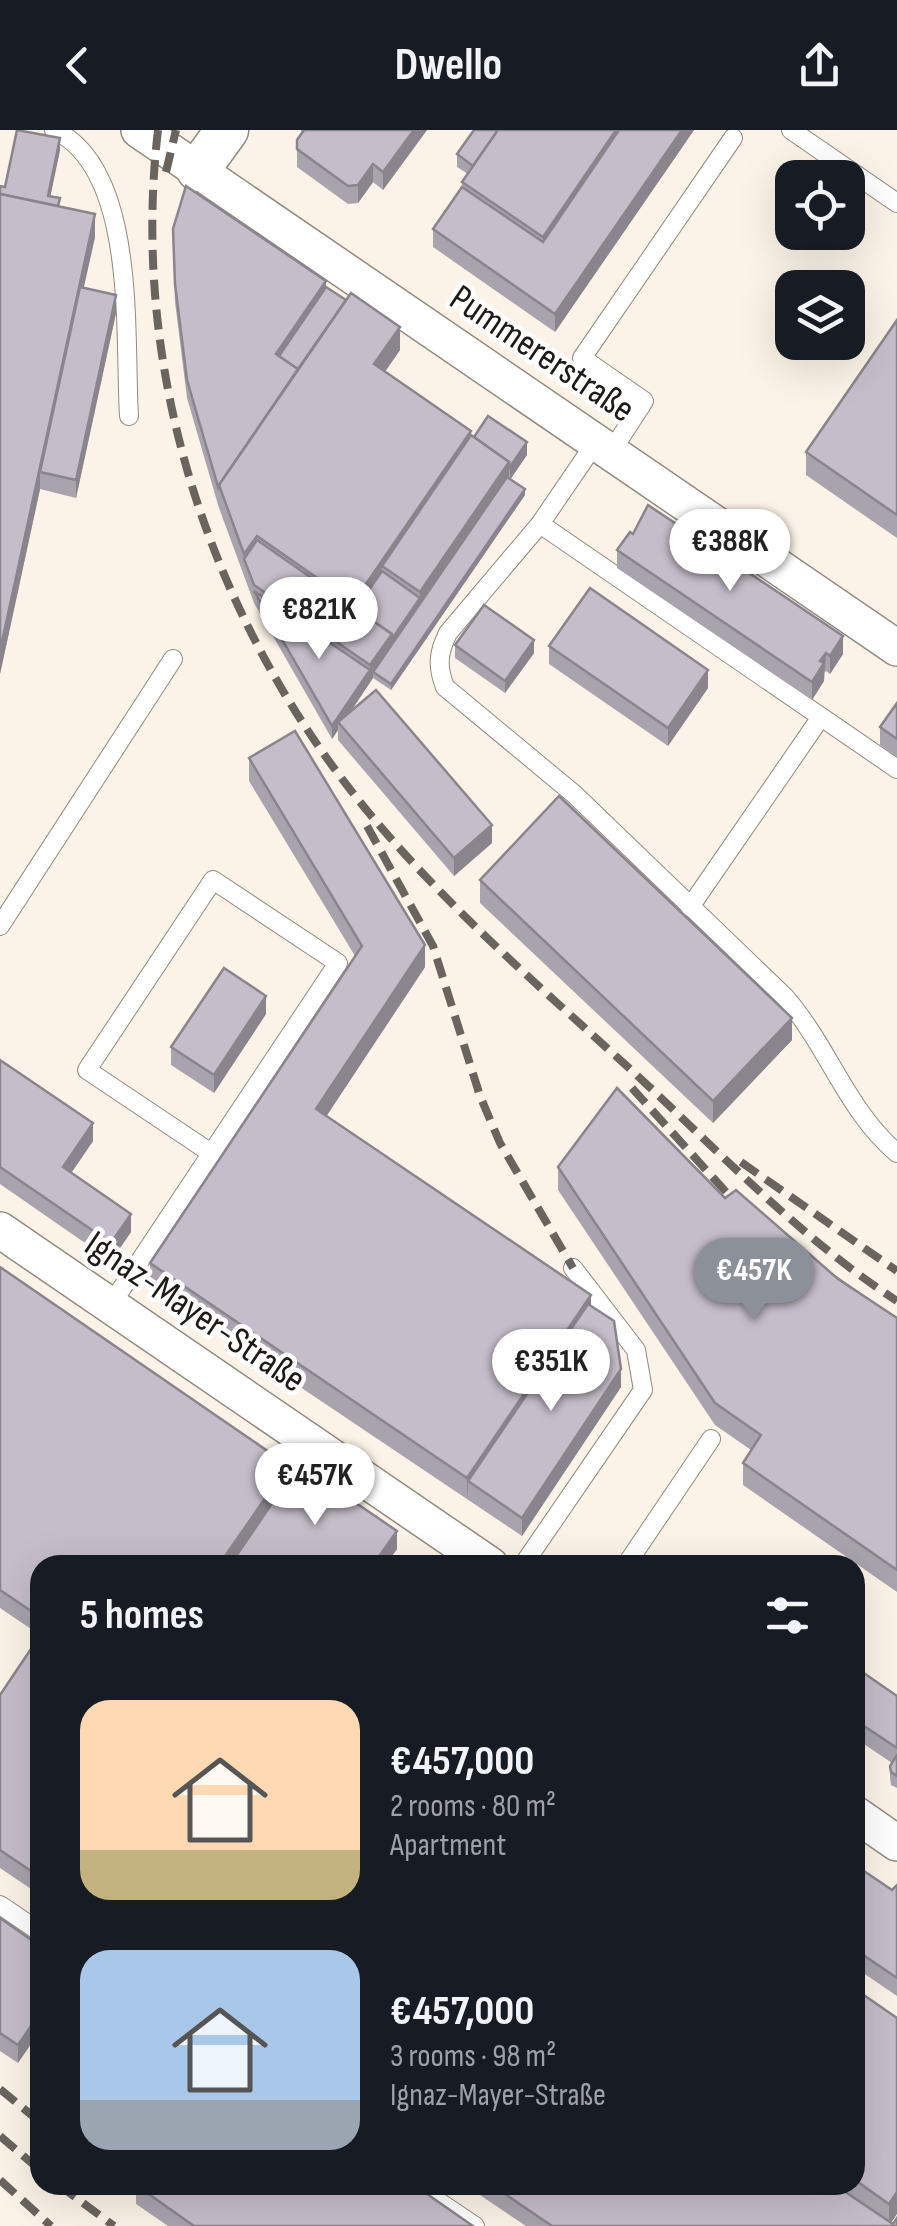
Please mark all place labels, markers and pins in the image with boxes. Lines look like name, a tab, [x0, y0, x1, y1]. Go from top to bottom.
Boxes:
pin: €388K	[660, 509, 800, 594]
pin: €821K	[249, 577, 389, 662]
pin: €457K	[684, 1238, 824, 1323]
pin: €351K	[481, 1329, 621, 1414]
pin: €457K	[245, 1443, 385, 1528]

